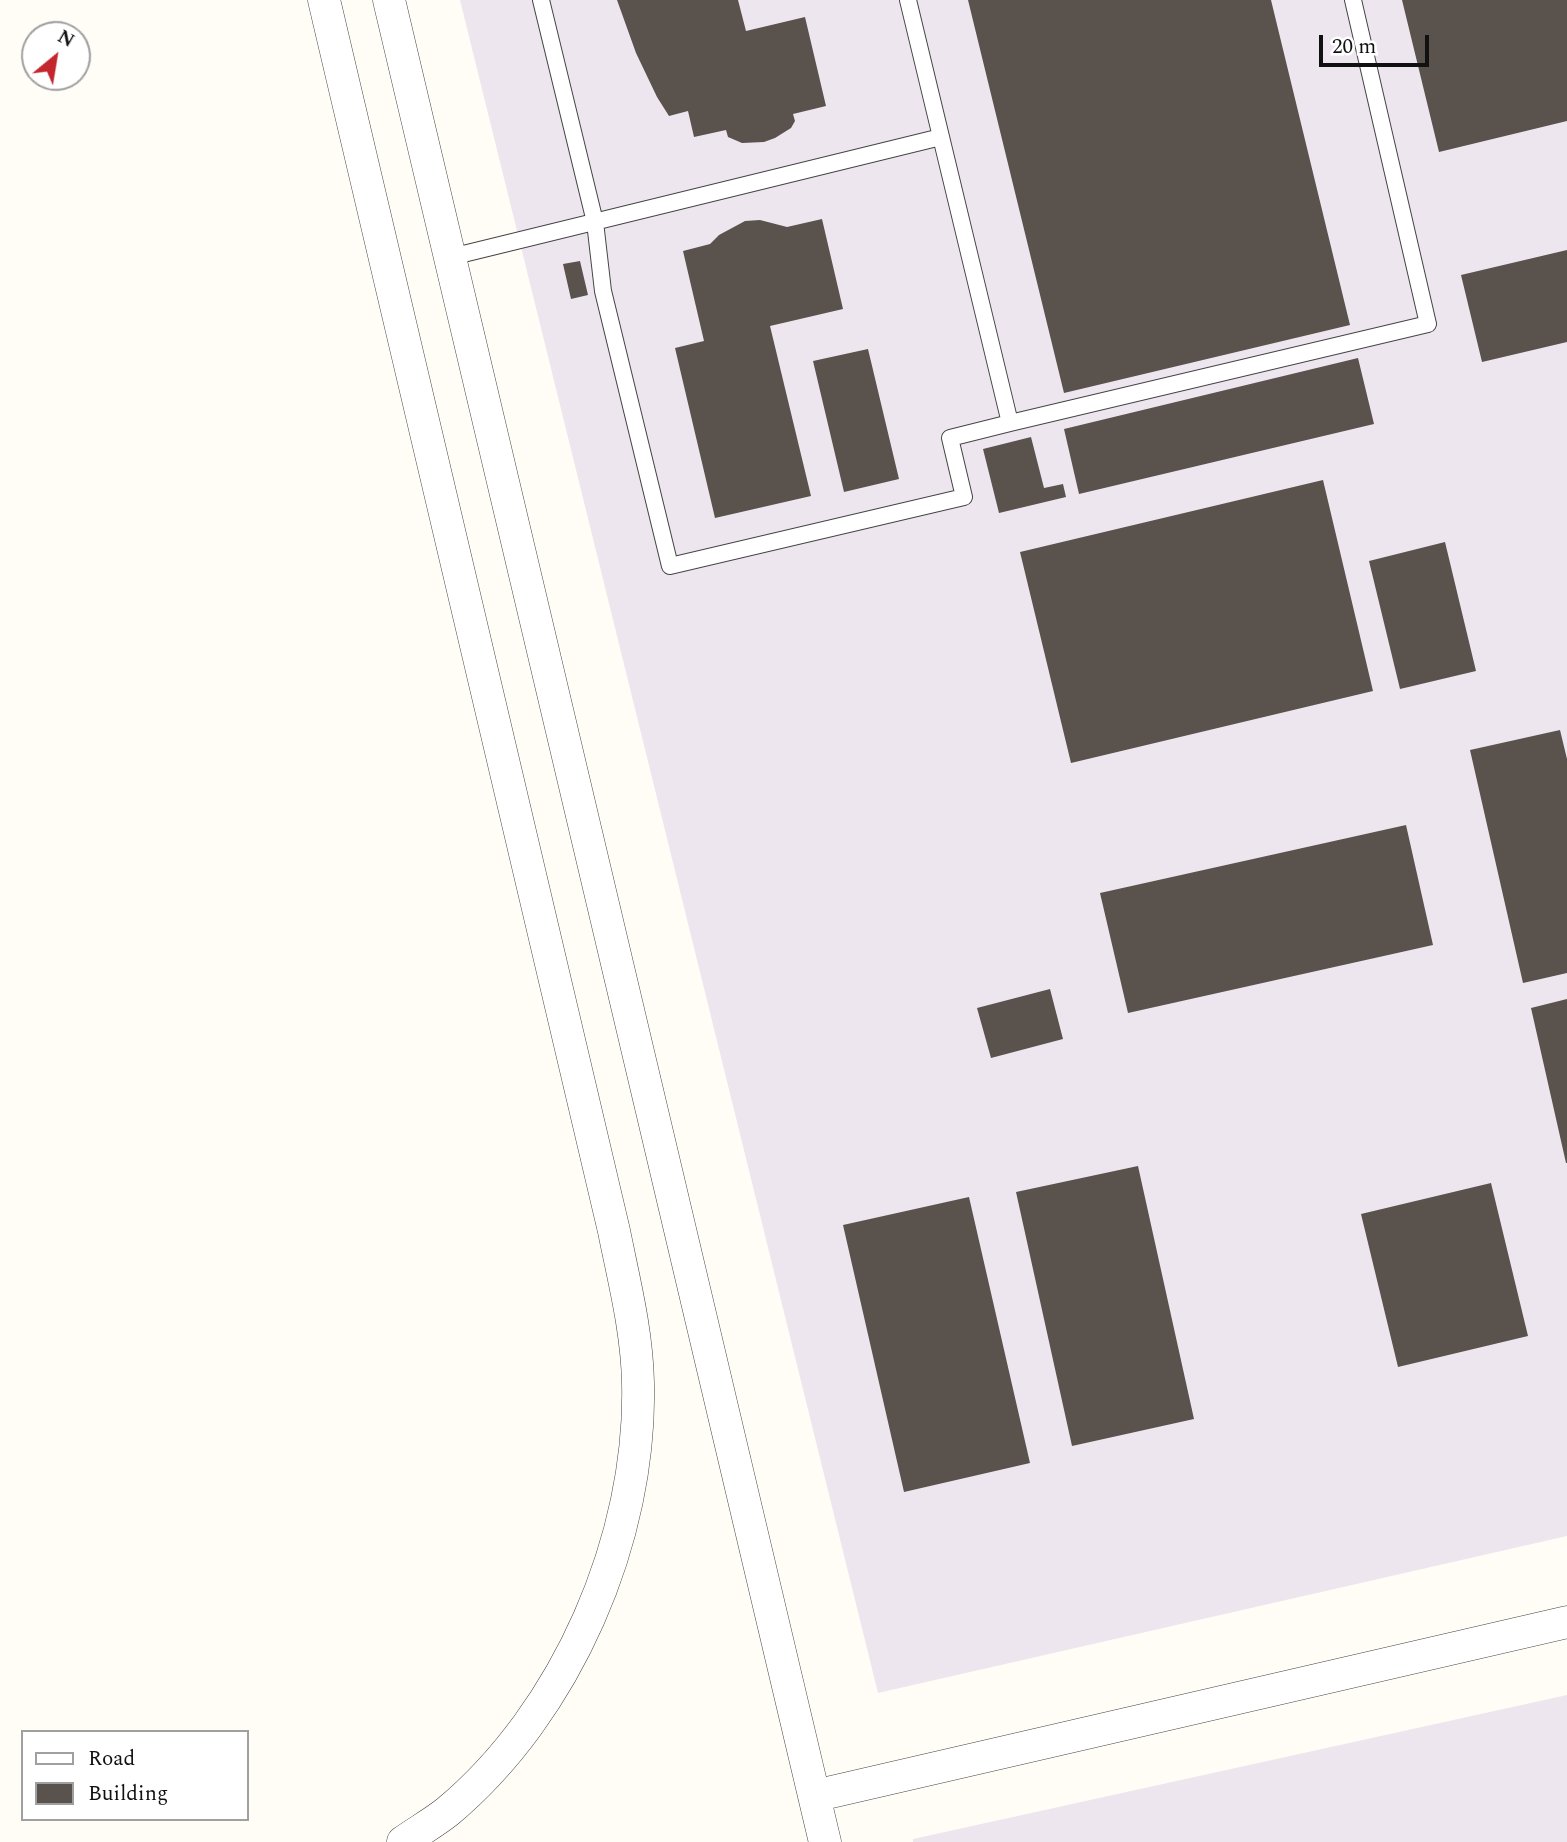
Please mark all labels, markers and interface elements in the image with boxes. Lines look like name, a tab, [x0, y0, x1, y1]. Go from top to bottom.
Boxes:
north arrow	[21, 21, 91, 91]
scale bar	[1322, 21, 1432, 65]
text: N	[52, 23, 80, 56]
text: 20 m	[1332, 31, 1376, 63]
legend	[21, 1730, 248, 1821]
text: Road	[88, 1743, 135, 1775]
text: Building	[88, 1778, 168, 1810]

